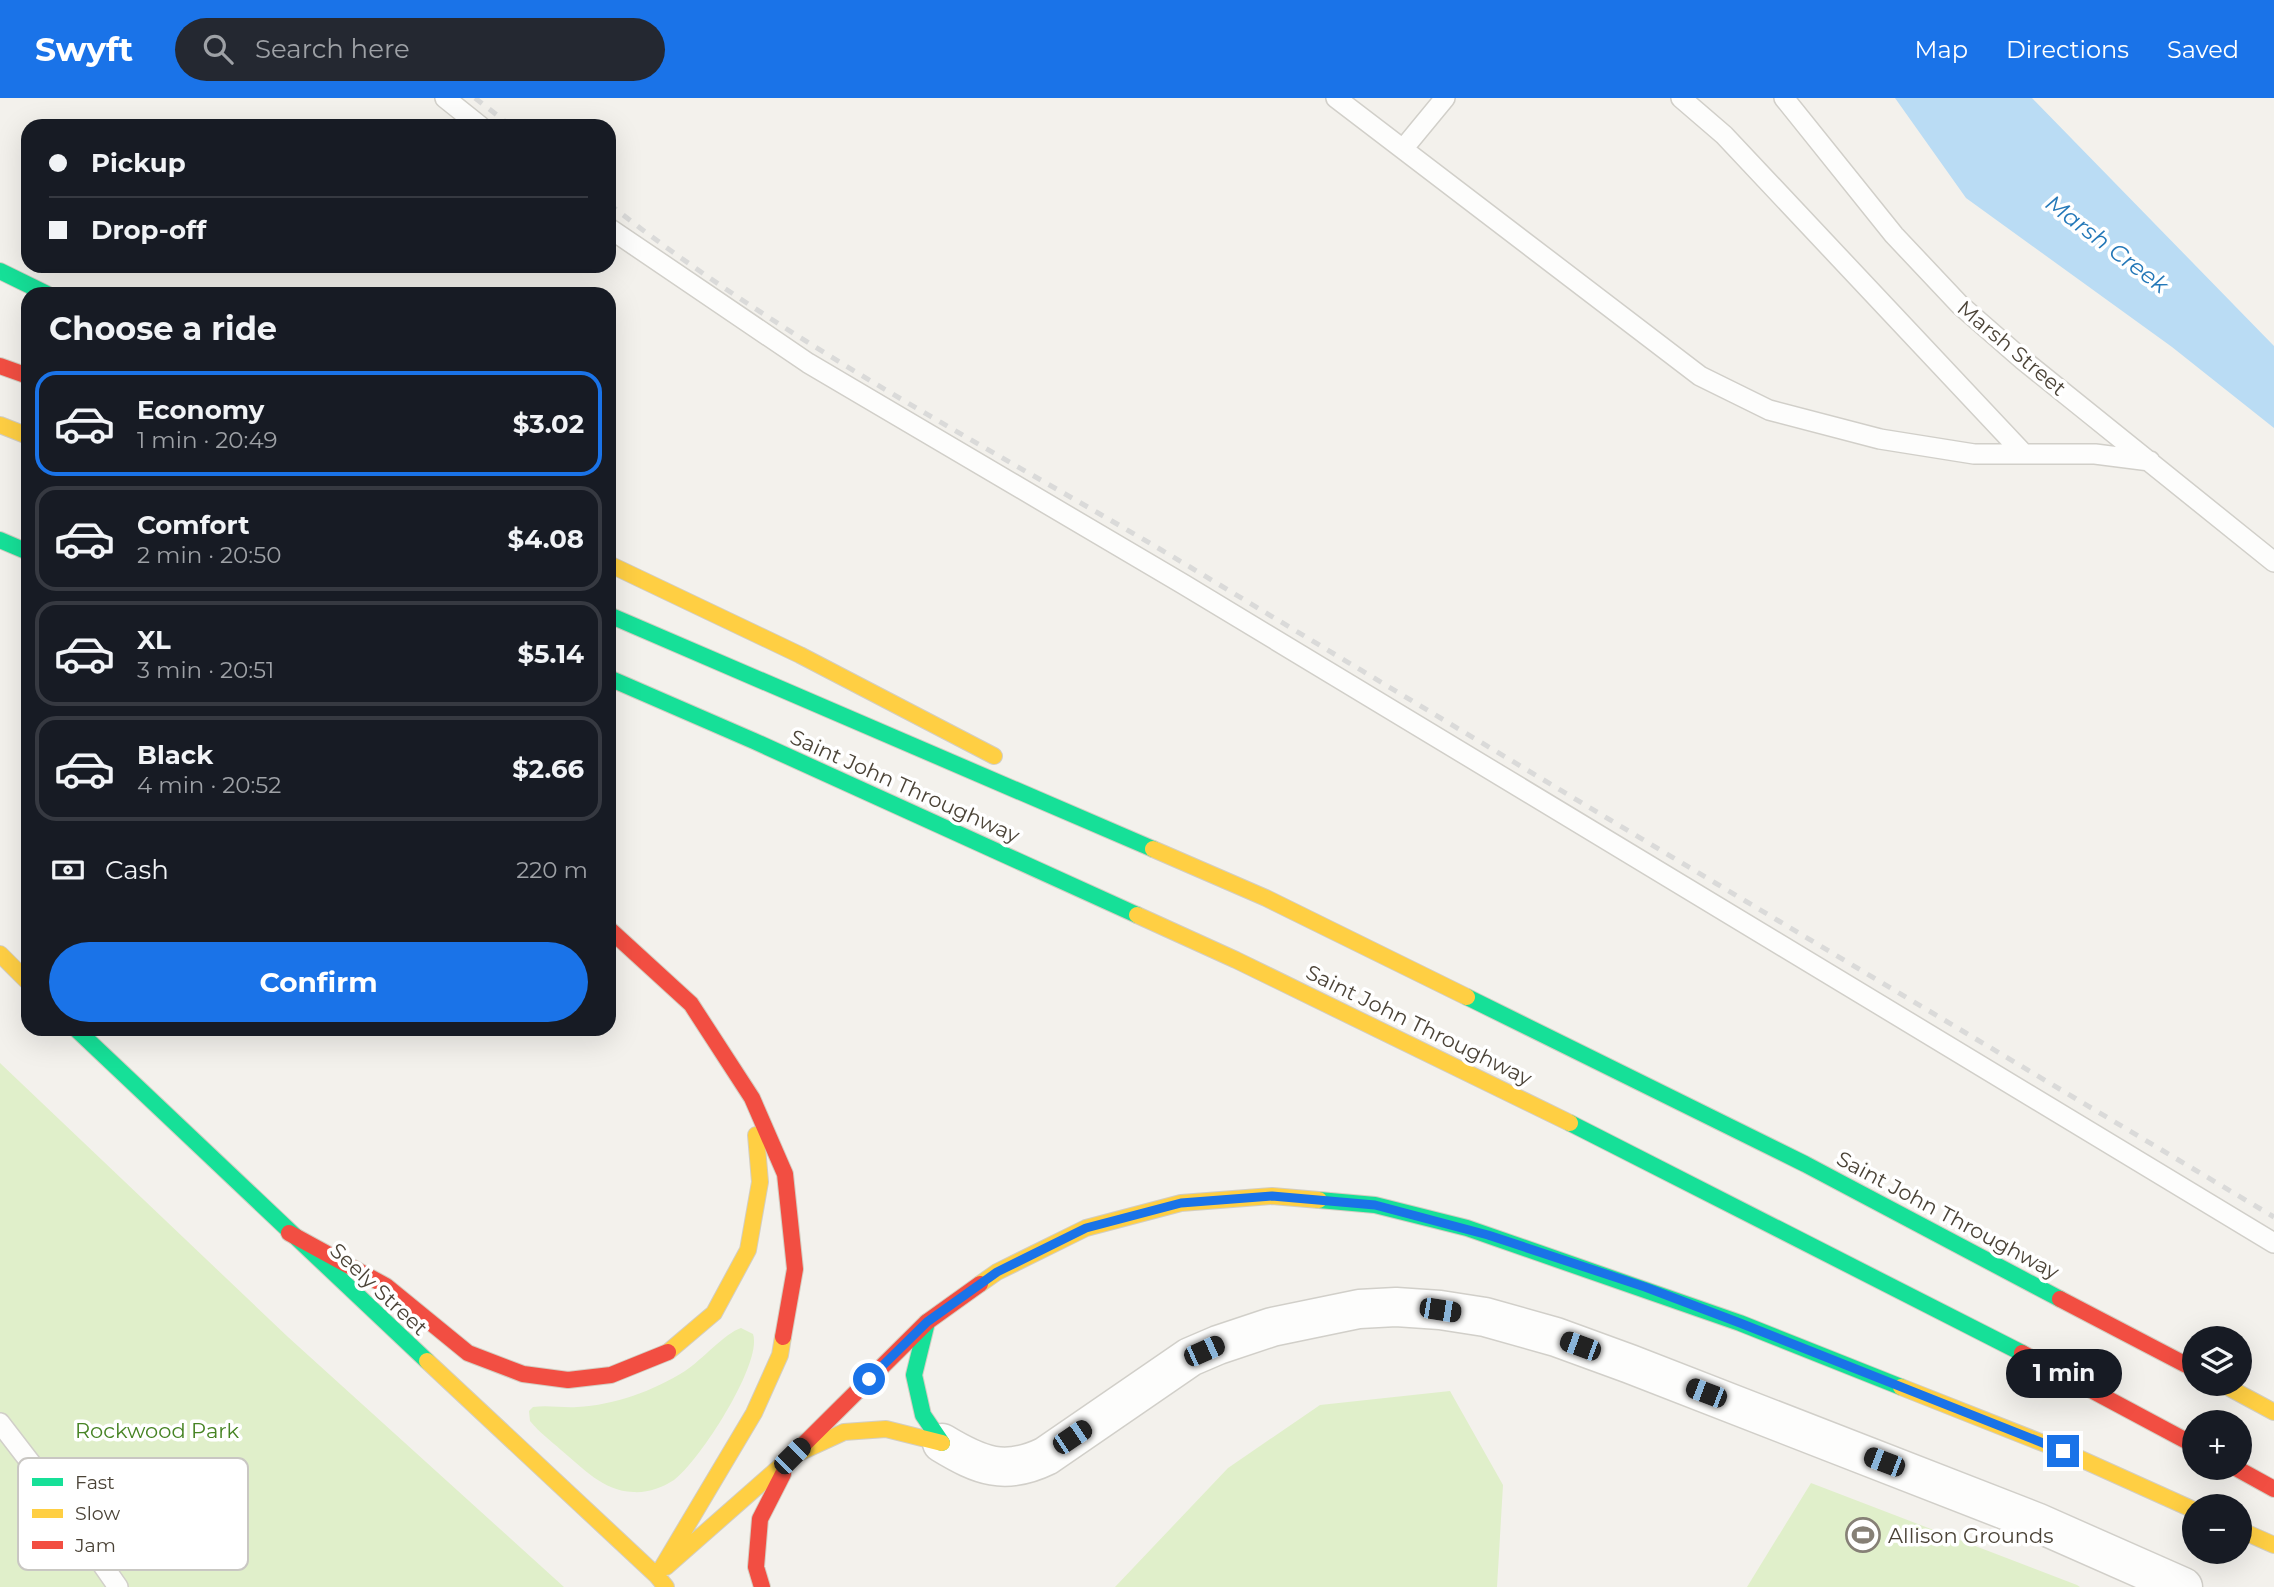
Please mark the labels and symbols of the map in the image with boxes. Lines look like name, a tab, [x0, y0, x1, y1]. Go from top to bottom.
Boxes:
water label: Marsh Creek	[2040, 189, 2175, 300]
street label: Marsh Street	[1953, 295, 2071, 401]
street label: Saint John Throughway	[787, 724, 1024, 848]
street label: Saint John Throughway	[1302, 959, 1537, 1091]
street label: Saint John Throughway	[1833, 1146, 2064, 1285]
street label: Seely Street	[325, 1237, 433, 1341]
car	[1418, 1296, 1463, 1324]
car	[1557, 1329, 1604, 1363]
car	[1181, 1333, 1228, 1369]
callout: 1 min	[2005, 1350, 2121, 1398]
route start	[853, 1363, 885, 1395]
car	[1683, 1376, 1730, 1410]
car	[1049, 1417, 1096, 1457]
park label: Rockwood Park	[75, 1418, 240, 1443]
car	[770, 1434, 815, 1478]
route end	[2047, 1435, 2079, 1467]
car	[1861, 1445, 1908, 1479]
legend	[18, 1458, 248, 1570]
text: Fast	[75, 1471, 115, 1494]
text: Slow	[75, 1502, 120, 1525]
sports icon: Allison Grounds	[1844, 1516, 1882, 1554]
place label: Allison Grounds	[1888, 1523, 2053, 1548]
text: Jam	[74, 1534, 116, 1557]

